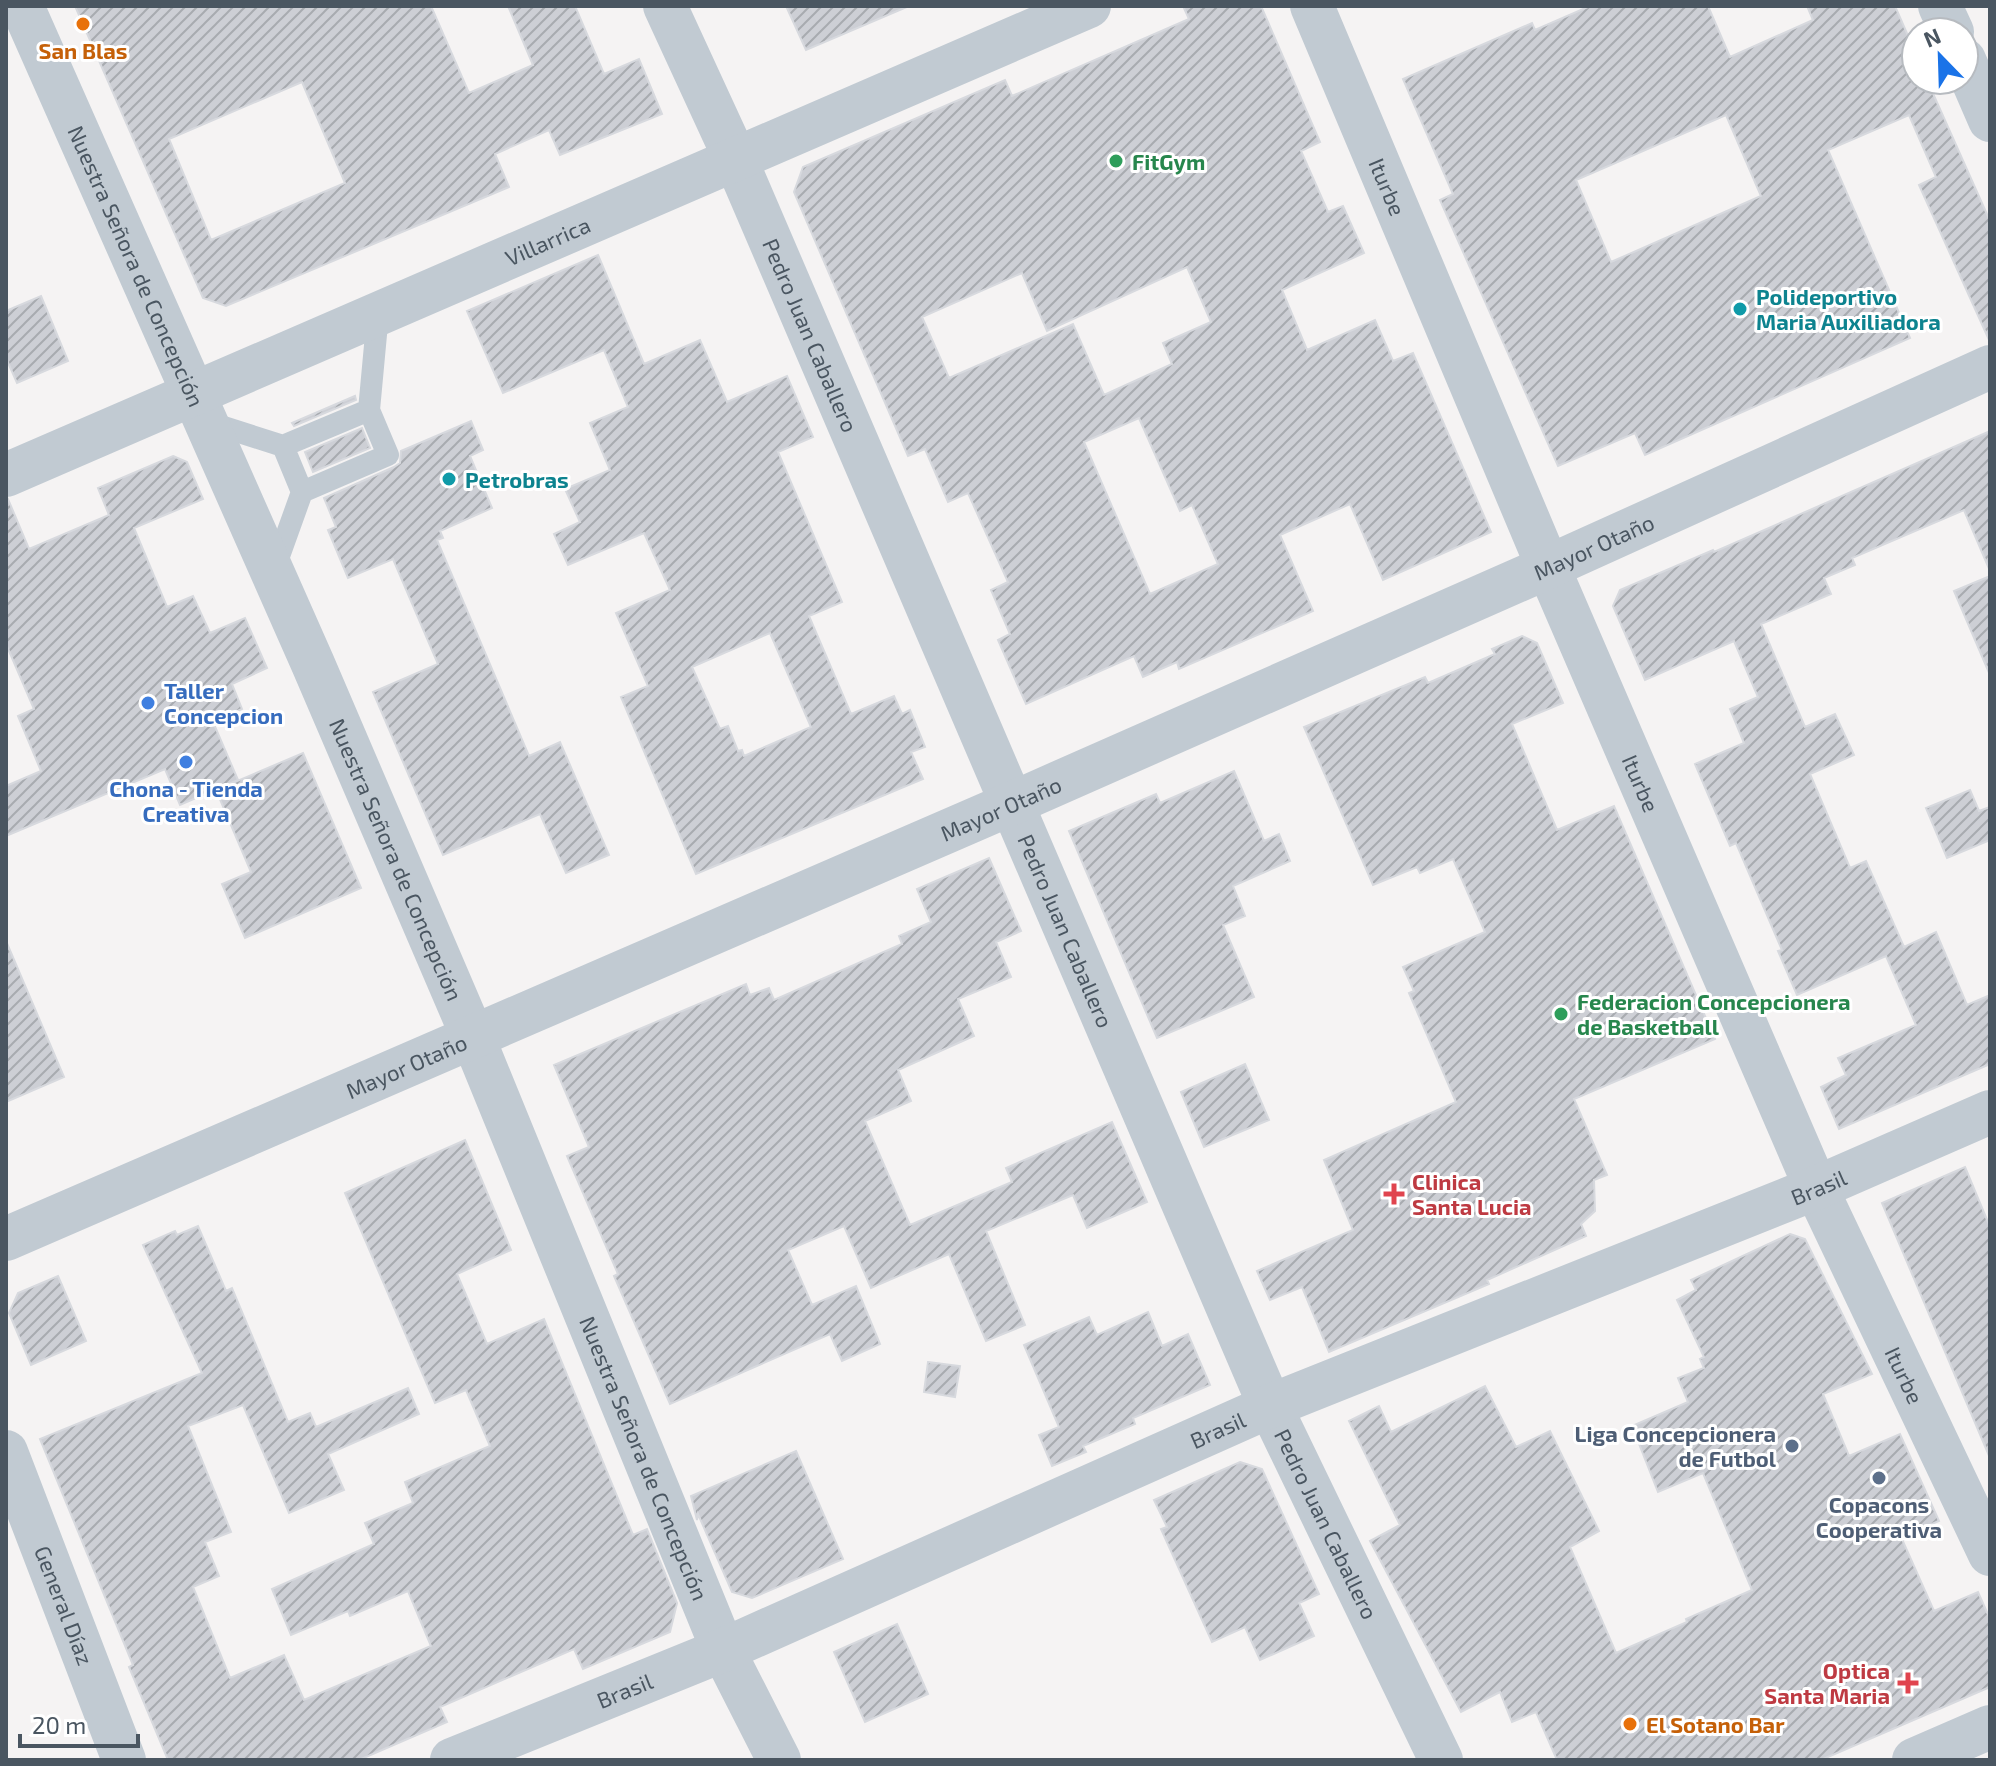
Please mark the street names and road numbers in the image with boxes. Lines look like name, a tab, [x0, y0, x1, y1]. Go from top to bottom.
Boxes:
street label: Nuestra Señora de Concepción	[63, 121, 210, 410]
street label: Iturbe	[1364, 154, 1412, 219]
street label: Villarrica	[501, 211, 594, 270]
street label: Pedro Juan Caballero	[758, 234, 864, 436]
street label: Mayor Otaño	[1529, 508, 1658, 585]
street label: Nuestra Señora de Concepción	[325, 714, 469, 1004]
street label: Iturbe	[1617, 750, 1665, 816]
street label: Mayor Otaño	[936, 770, 1065, 846]
street label: Pedro Juan Caballero	[1013, 830, 1119, 1031]
street label: Mayor Otaño	[342, 1028, 471, 1103]
street label: Brasil	[1787, 1163, 1851, 1210]
street label: Nuestra Señora de Concepción	[575, 1312, 714, 1604]
street label: Iturbe	[1880, 1342, 1929, 1408]
street label: Brasil	[1186, 1406, 1250, 1453]
street label: Pedro Juan Caballero	[1270, 1425, 1384, 1623]
street label: General Díaz	[30, 1542, 99, 1668]
street label: Brasil	[593, 1667, 656, 1713]

